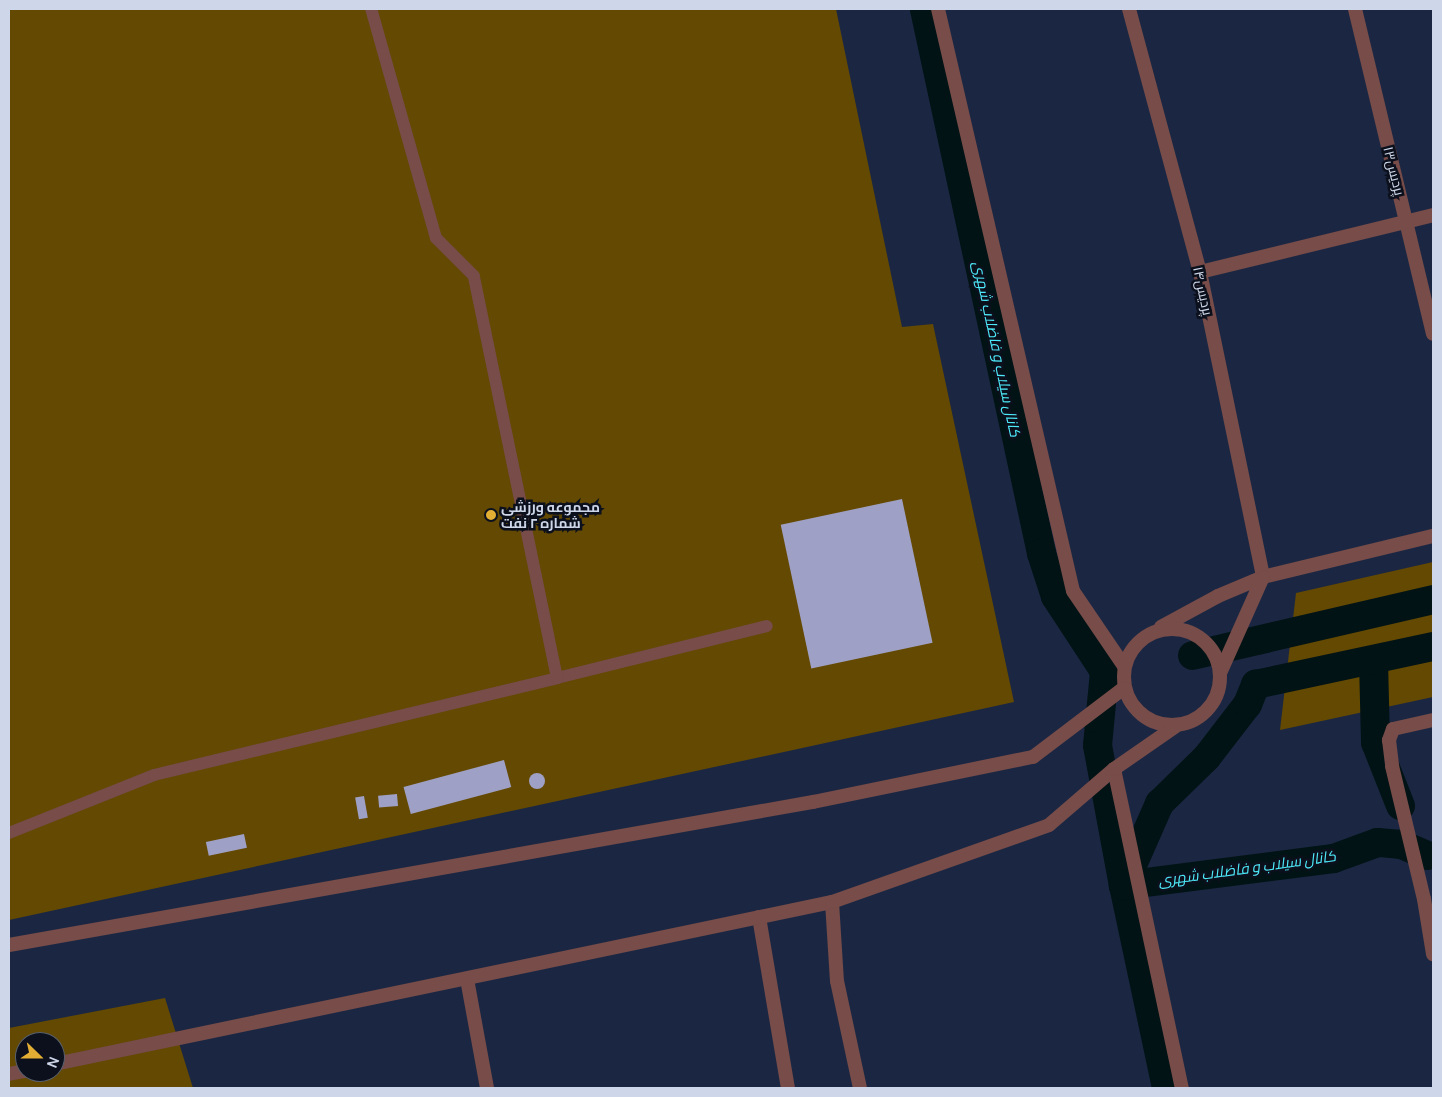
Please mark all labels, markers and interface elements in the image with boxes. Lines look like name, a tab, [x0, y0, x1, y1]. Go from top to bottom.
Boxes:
street label: پردیس۱۳	[1380, 145, 1408, 197]
water label: کانال سیلاب و فاضلاب شهری	[970, 260, 1024, 438]
street label: پردیس۱۴	[1190, 265, 1216, 317]
place label: مجموعه ورزشی شماره ۲ نفت	[501, 499, 600, 532]
marker: مجموعه ورزشی شماره ۲ نفت	[485, 509, 497, 521]
water label: کانال سیلاب و فاضلاب شهری	[1157, 847, 1337, 889]
north arrow	[15, 1032, 65, 1082]
text: N	[43, 1054, 64, 1071]

